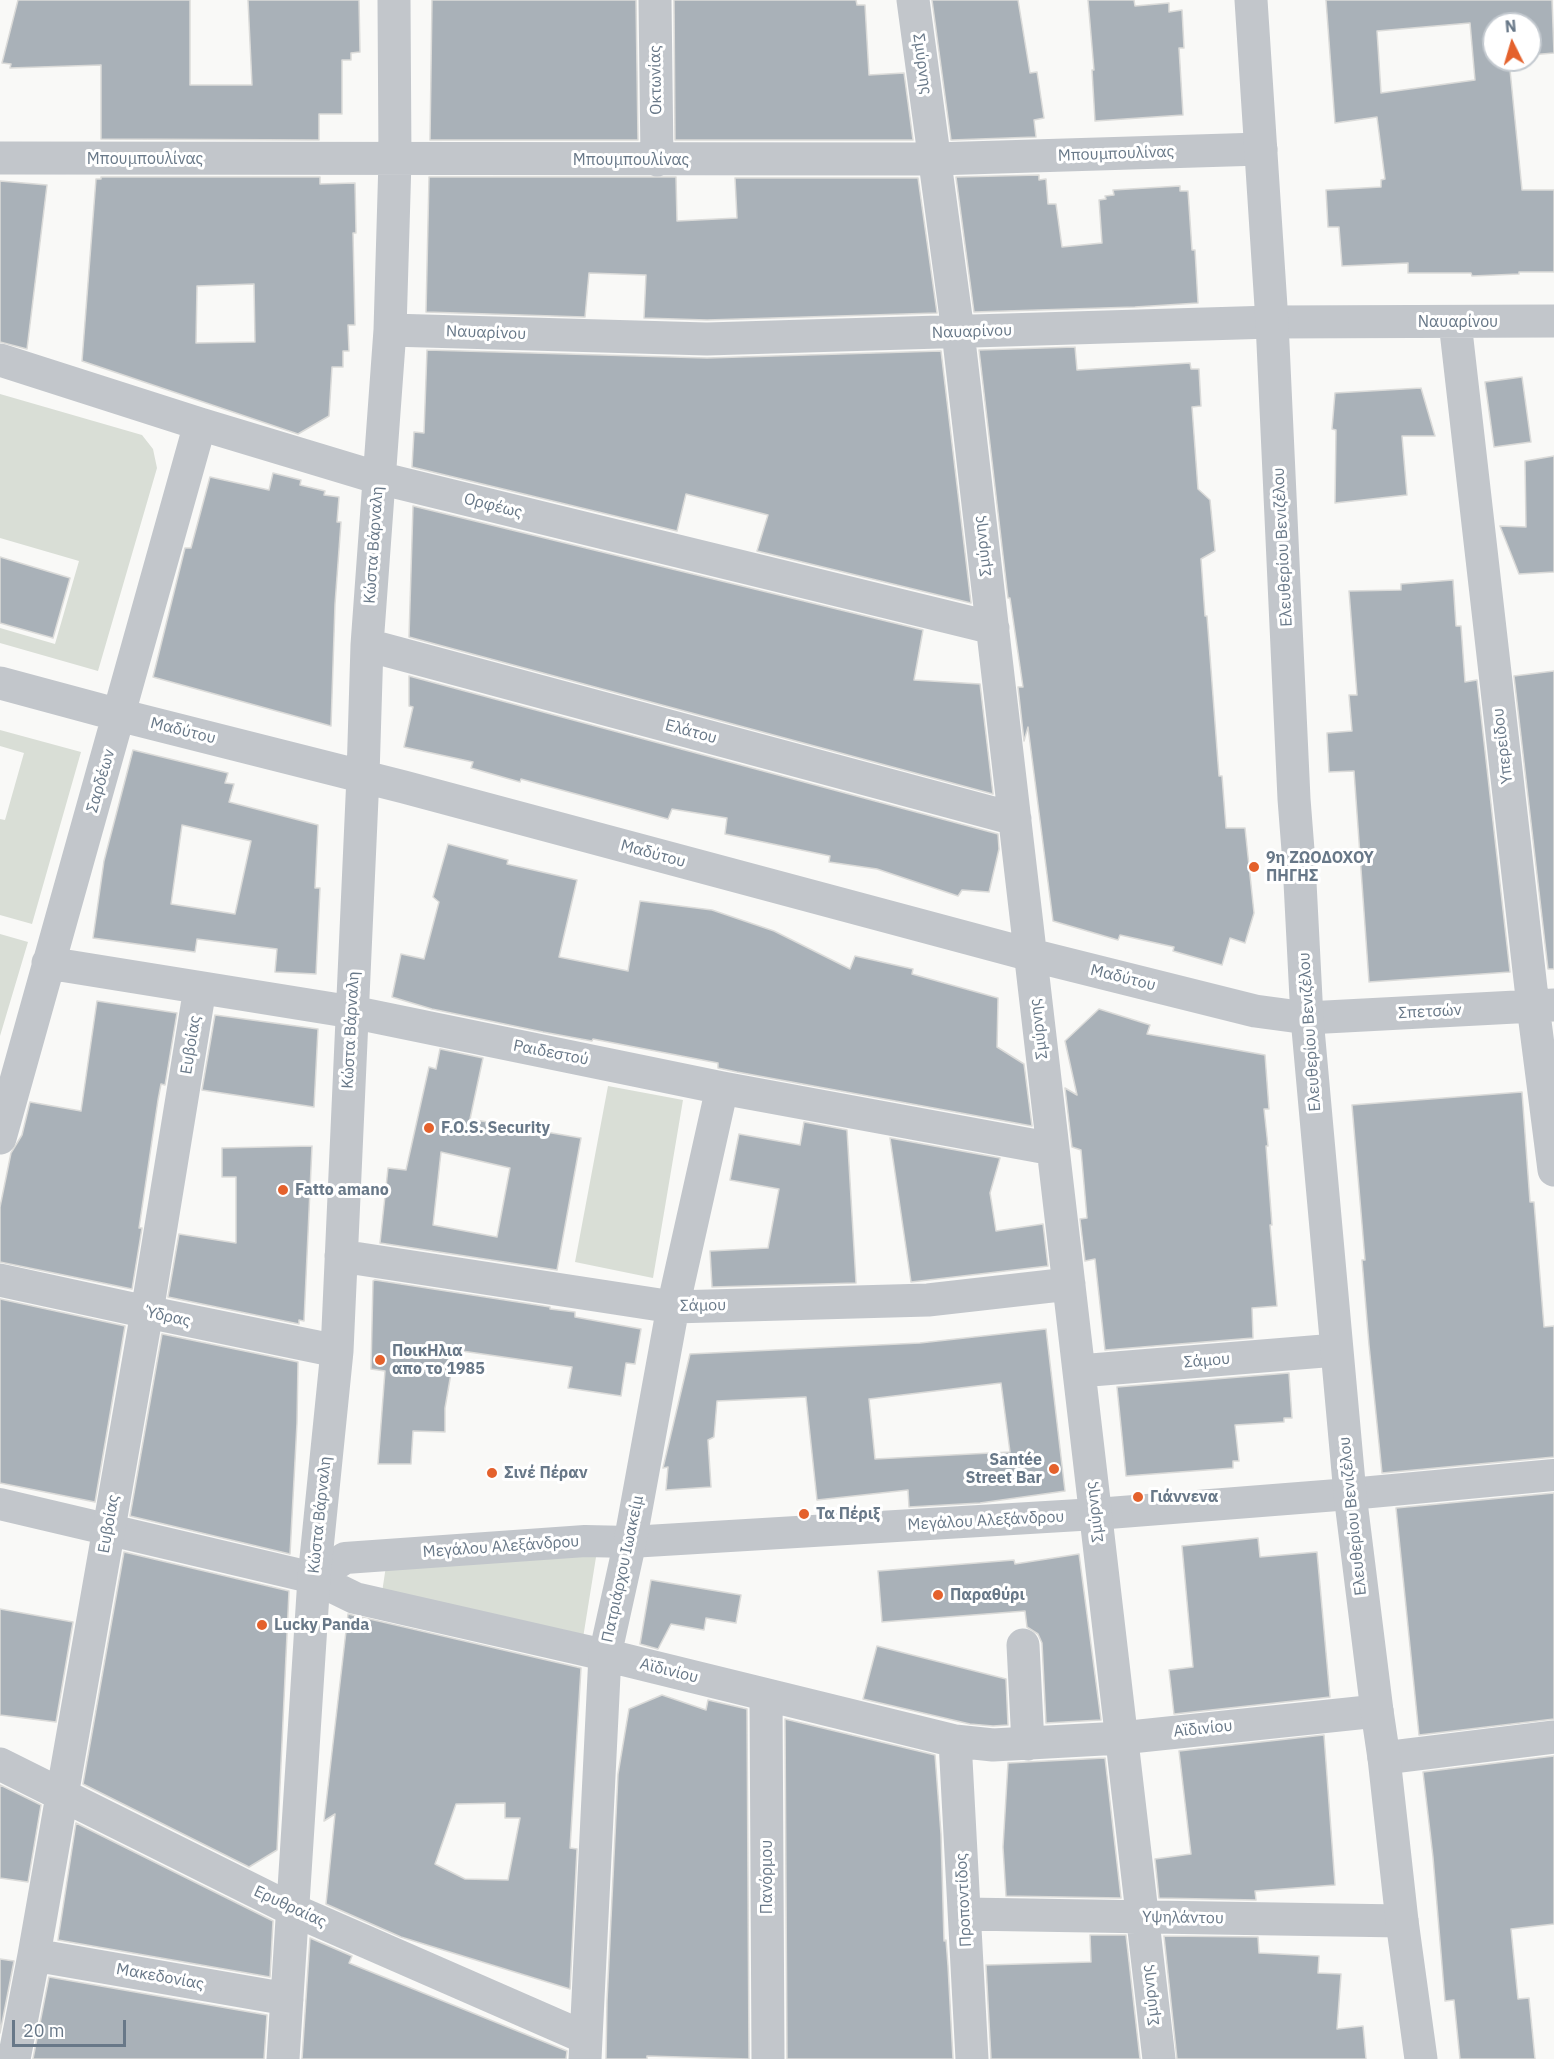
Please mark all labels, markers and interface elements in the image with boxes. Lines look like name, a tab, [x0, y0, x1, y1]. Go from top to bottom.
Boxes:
north arrow	[1482, 12, 1542, 72]
text: N	[1504, 16, 1517, 37]
street label: Σμύρνης	[908, 32, 936, 96]
street label: Οκτωνίας	[646, 45, 666, 115]
street label: Μπουμπουλίνας	[1057, 142, 1175, 166]
street label: Μπουμπουλίνας	[87, 149, 203, 169]
street label: Μπουμπουλίνας	[573, 150, 689, 170]
street label: Ναυαρίνου	[1418, 312, 1498, 332]
street label: Ναυαρίνου	[931, 321, 1013, 343]
street label: Ναυαρίνου	[445, 322, 527, 344]
street label: Ελευθερίου Βενιζέλου	[1269, 467, 1297, 627]
street label: Κώστα Βάρναλη	[360, 486, 388, 604]
street label: Ορφέως	[462, 490, 524, 522]
street label: Σμύρνης	[970, 514, 996, 578]
street label: Υπερείδου	[1489, 707, 1517, 785]
street label: Μαδύτου	[148, 714, 218, 748]
street label: Ελάτου	[663, 716, 719, 748]
street label: Σαρδέων	[83, 747, 119, 815]
street label: Μαδύτου	[618, 836, 688, 872]
place label: 9η ΖΩΟΔΟΧΟΥ ΠΗΓΗΣ	[1266, 848, 1374, 886]
marker: 9η ΖΩΟΔΟΧΟΥ ΠΗΓΗΣ	[1247, 860, 1261, 874]
street label: Ελευθερίου Βενιζέλου	[1295, 952, 1325, 1112]
street label: Μαδύτου	[1088, 961, 1158, 995]
street label: Κώστα Βάρναλη	[338, 971, 364, 1089]
street label: Σμύρνης	[1026, 997, 1052, 1061]
street label: Σπετσών	[1398, 1001, 1462, 1023]
street label: Ευβοίας	[177, 1014, 205, 1076]
street label: Ραιδεστού	[512, 1036, 590, 1070]
place label: F.O.S. Security	[441, 1118, 550, 1138]
marker: F.O.S. Security	[422, 1121, 436, 1135]
place label: Fatto amano	[295, 1180, 389, 1200]
marker: Fatto amano	[276, 1183, 290, 1197]
street label: Σάμου	[680, 1296, 726, 1316]
street label: Ύδρας	[144, 1303, 192, 1331]
place label: ΠοικΗλια απο το 1985	[392, 1341, 485, 1379]
street label: Σάμου	[1183, 1349, 1231, 1373]
marker: ΠοικΗλια απο το 1985	[373, 1353, 387, 1367]
street label: Ελευθερίου Βενιζέλου	[1335, 1436, 1371, 1596]
place label: Santée Street Bar	[965, 1450, 1042, 1488]
street label: Κώστα Βάρναλη	[304, 1455, 336, 1575]
marker: Santée Street Bar	[1047, 1462, 1061, 1476]
place label: Σινέ Πέραν	[504, 1463, 588, 1483]
marker: Σινέ Πέραν	[485, 1466, 499, 1480]
street label: Σμύρνης	[1082, 1480, 1108, 1544]
place label: Γιάννενα	[1150, 1487, 1218, 1507]
marker: Γιάννενα	[1131, 1490, 1145, 1504]
street label: Ευβοίας	[94, 1493, 124, 1555]
street label: Πατριάρχου Ιωακείμ	[598, 1494, 648, 1644]
place label: Τα Πέριξ	[816, 1504, 880, 1524]
marker: Τα Πέριξ	[797, 1507, 811, 1521]
street label: Μεγάλου Αλεξάνδρου	[907, 1507, 1065, 1535]
street label: Μεγάλου Αλεξάνδρου	[422, 1532, 580, 1562]
place label: Παραθύρι	[950, 1585, 1025, 1605]
marker: Παραθύρι	[931, 1588, 945, 1602]
place label: Lucky Panda	[274, 1615, 369, 1635]
marker: Lucky Panda	[255, 1618, 269, 1632]
street label: Αϊδινίου	[638, 1654, 700, 1688]
street label: Αϊδινίου	[1172, 1716, 1234, 1742]
street label: Πανόρμου	[757, 1840, 777, 1914]
street label: Προποντίδος	[952, 1852, 976, 1948]
street label: Ερυθραίας	[251, 1882, 329, 1932]
street label: Υψηλάντου	[1142, 1908, 1224, 1928]
street label: Μακεδονίας	[115, 1960, 205, 1994]
street label: Σμύρνης	[1138, 1963, 1164, 2027]
scale bar	[15, 2008, 129, 2046]
text: 20 m	[23, 2019, 65, 2042]

